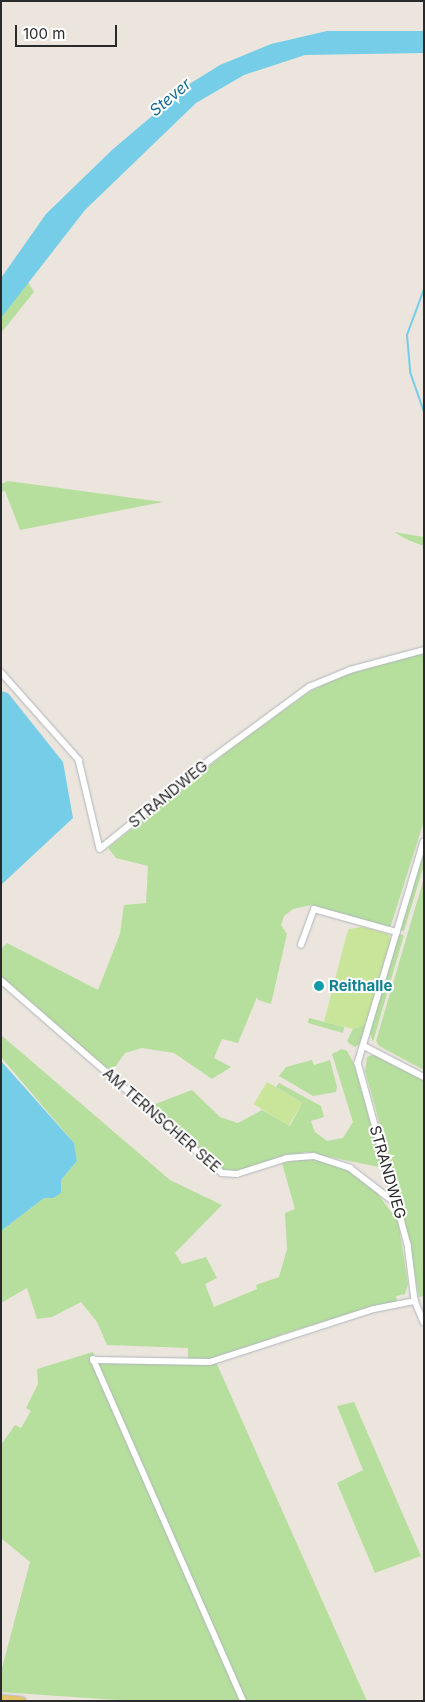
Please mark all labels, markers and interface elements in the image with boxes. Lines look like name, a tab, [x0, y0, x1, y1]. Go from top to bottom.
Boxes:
scale bar	[18, 15, 120, 47]
text: 100 m	[23, 24, 65, 43]
water label: Stever	[145, 74, 195, 120]
street label: STRANDWEG	[125, 757, 211, 831]
place label: Reithalle	[329, 977, 392, 995]
marker: Reithalle	[313, 980, 325, 992]
street label: AM TERNSCHER SEE	[99, 1064, 225, 1176]
street label: STRANDWEG	[366, 1123, 410, 1221]

